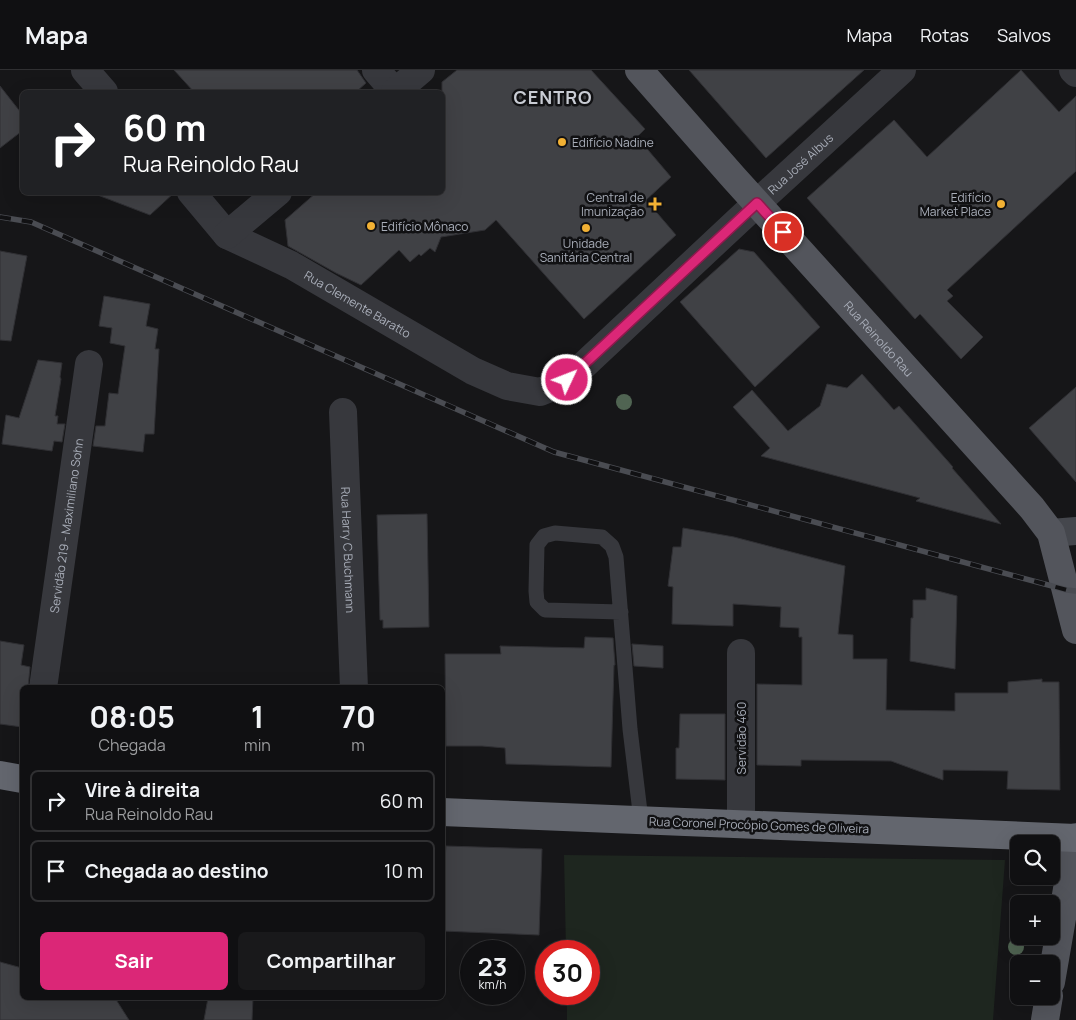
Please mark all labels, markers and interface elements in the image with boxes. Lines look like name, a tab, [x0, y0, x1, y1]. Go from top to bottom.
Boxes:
text: Mapa	[25, 18, 88, 51]
text: Mapa	[846, 23, 892, 47]
text: Rotas	[920, 23, 969, 47]
text: Salvos	[997, 23, 1051, 47]
district label: CENTRO	[513, 85, 593, 109]
text: 60 m	[123, 104, 206, 152]
icon: right	[40, 110, 105, 175]
street label: Rua José Albus	[764, 129, 836, 198]
place label: Edifício Nadine	[572, 134, 654, 151]
marker: Edifício Nadine	[556, 136, 568, 148]
text: Rua Reinoldo Rau	[123, 149, 299, 179]
place label: Central de Imunização	[581, 189, 644, 220]
place label: Edifício Market Place	[920, 189, 991, 220]
marker: Central de Imunização	[648, 197, 662, 211]
marker: Edifício Market Place	[995, 198, 1007, 210]
pin	[762, 211, 804, 253]
place label: Edifício Mônaco	[381, 218, 468, 235]
icon: arrive	[769, 218, 797, 246]
marker: Edifício Mônaco	[365, 220, 377, 232]
marker: Unidade Sanitária Central	[580, 222, 592, 234]
place label: Unidade Sanitária Central	[540, 235, 632, 266]
street label: Rua Clemente Baratto	[301, 266, 414, 342]
street label: Rua Reinoldo Rau	[840, 297, 917, 380]
position arrow	[540, 353, 592, 405]
street label: Servidão 219 - Maximiliano Sohn	[45, 437, 87, 614]
street label: Rua Harry C Buchmann	[337, 486, 360, 613]
text: 08:05	[89, 696, 175, 737]
text: 1	[251, 696, 264, 737]
text: 70	[340, 696, 376, 737]
street label: Servidão 460	[733, 702, 750, 774]
text: Chegada	[99, 734, 166, 756]
text: min	[244, 734, 271, 756]
text: m	[351, 734, 365, 756]
text: Vire à direita	[85, 777, 200, 803]
icon: right	[42, 787, 70, 815]
text: 60 m	[380, 788, 423, 814]
text: Rua Reinoldo Rau	[85, 803, 213, 825]
street label: Rua Coronel Procópio Gomes de Oliveira	[649, 813, 869, 837]
map controls	[1010, 835, 1060, 1005]
button: search	[1010, 835, 1060, 885]
icon: arrive	[42, 857, 70, 885]
text: Chegada ao destino	[85, 858, 268, 884]
text: 10 m	[384, 858, 423, 884]
button: +	[1010, 895, 1060, 945]
button: Sair	[40, 932, 228, 990]
button: Compartilhar	[238, 932, 425, 990]
speed limit sign: 30	[535, 940, 600, 1005]
text: 23	[478, 949, 507, 984]
button: −	[1010, 955, 1060, 1005]
text: km/h	[479, 976, 506, 993]

